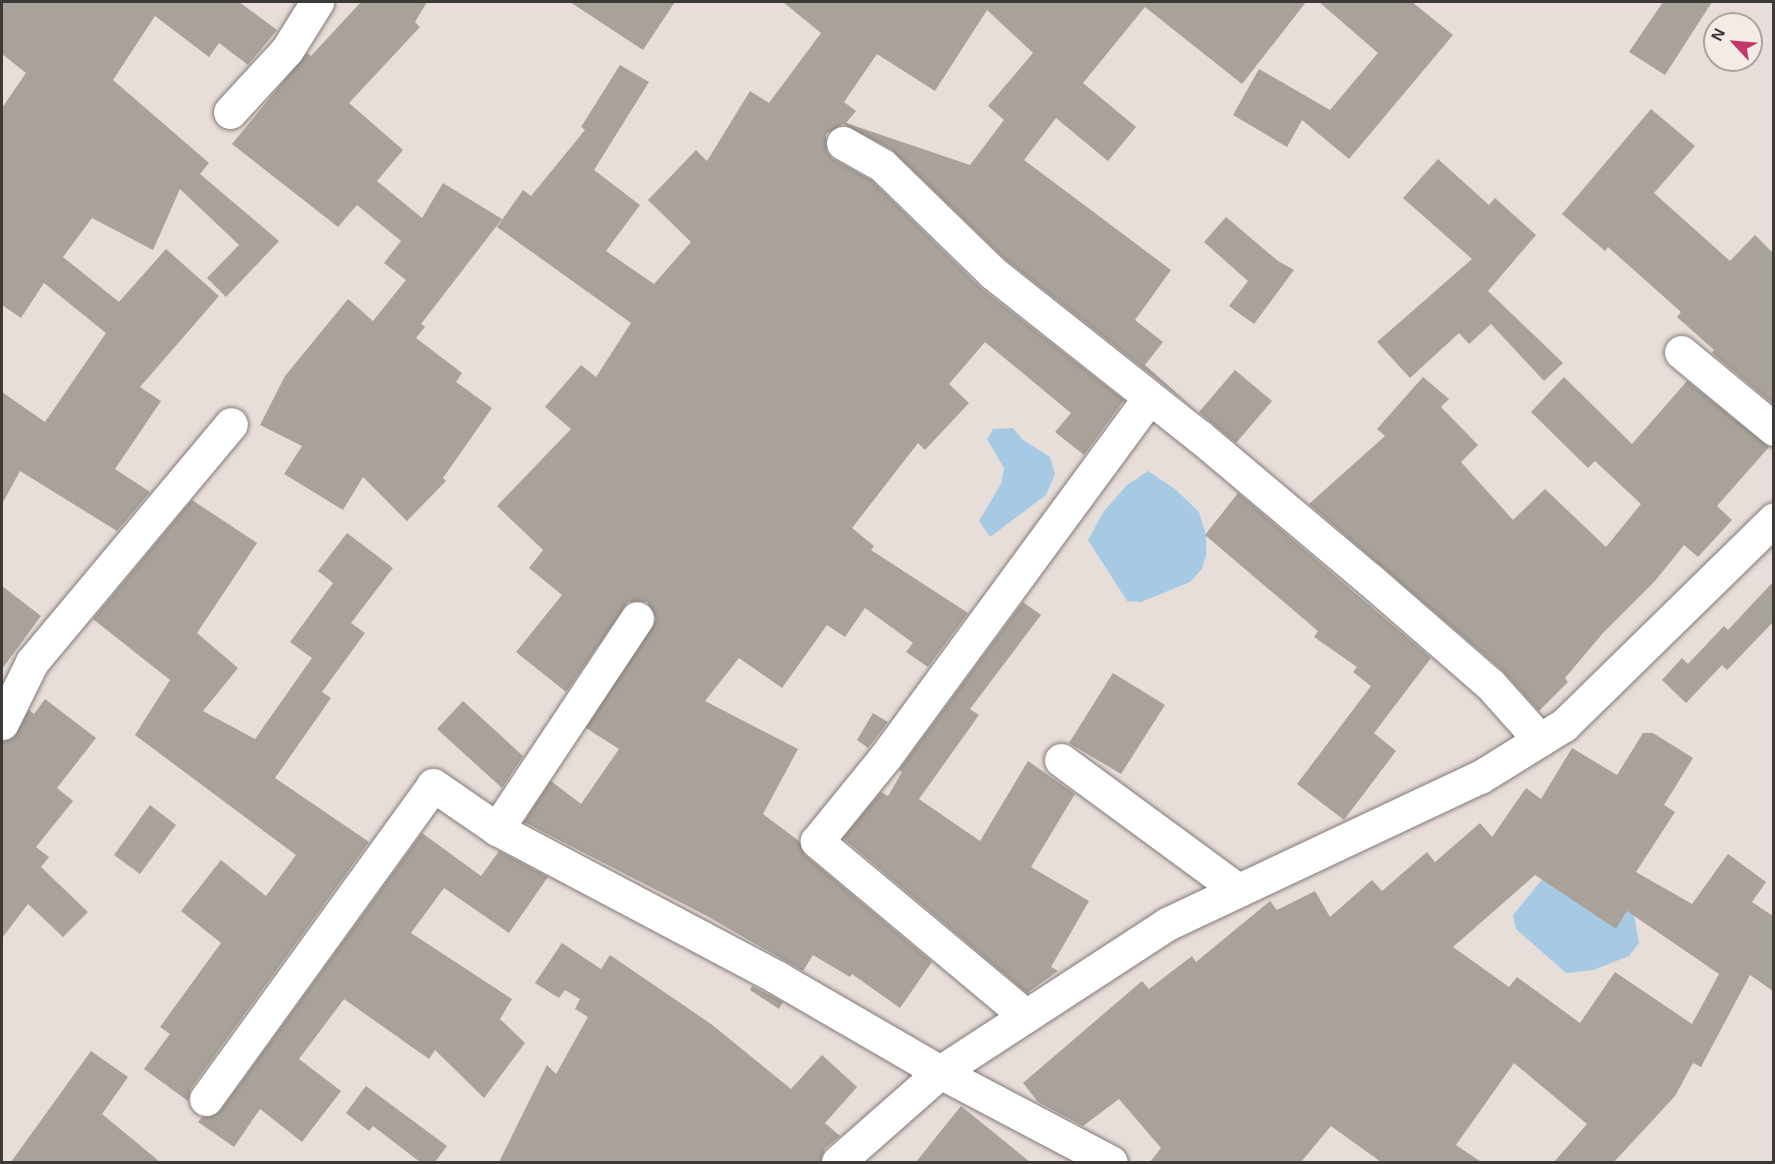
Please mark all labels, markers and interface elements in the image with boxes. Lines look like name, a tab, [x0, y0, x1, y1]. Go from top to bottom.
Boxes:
north arrow	[1703, 12, 1763, 72]
text: N	[1708, 26, 1728, 44]

